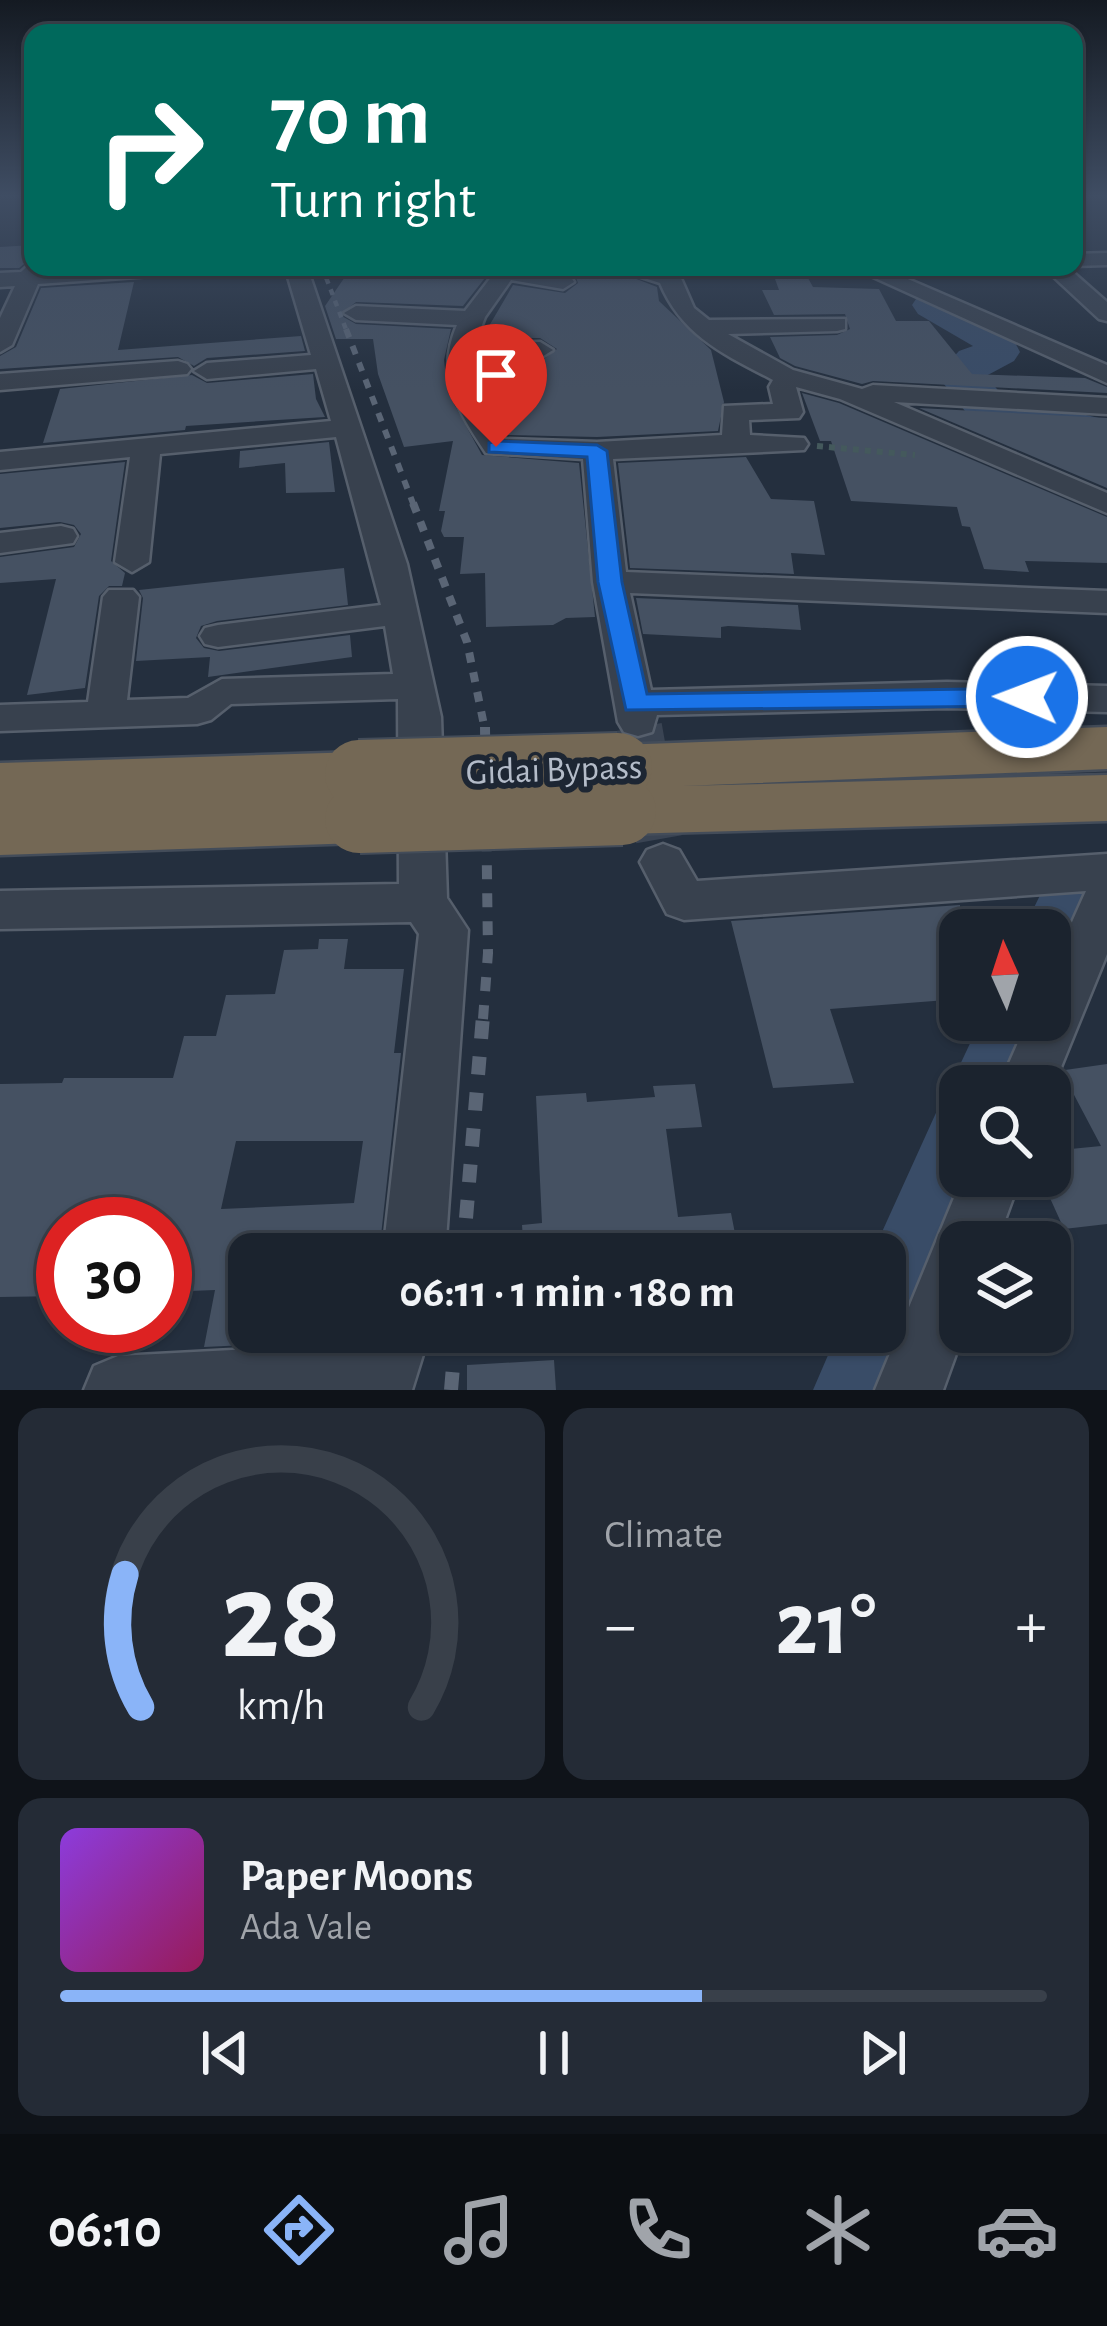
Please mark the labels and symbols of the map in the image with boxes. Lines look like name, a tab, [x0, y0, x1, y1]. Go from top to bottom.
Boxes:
pin	[445, 324, 547, 447]
position arrow	[964, 634, 1090, 760]
street label: Gidai Bypass	[465, 749, 643, 791]
north arrow	[939, 909, 1071, 1041]
speed limit sign: 30	[36, 1197, 192, 1353]

